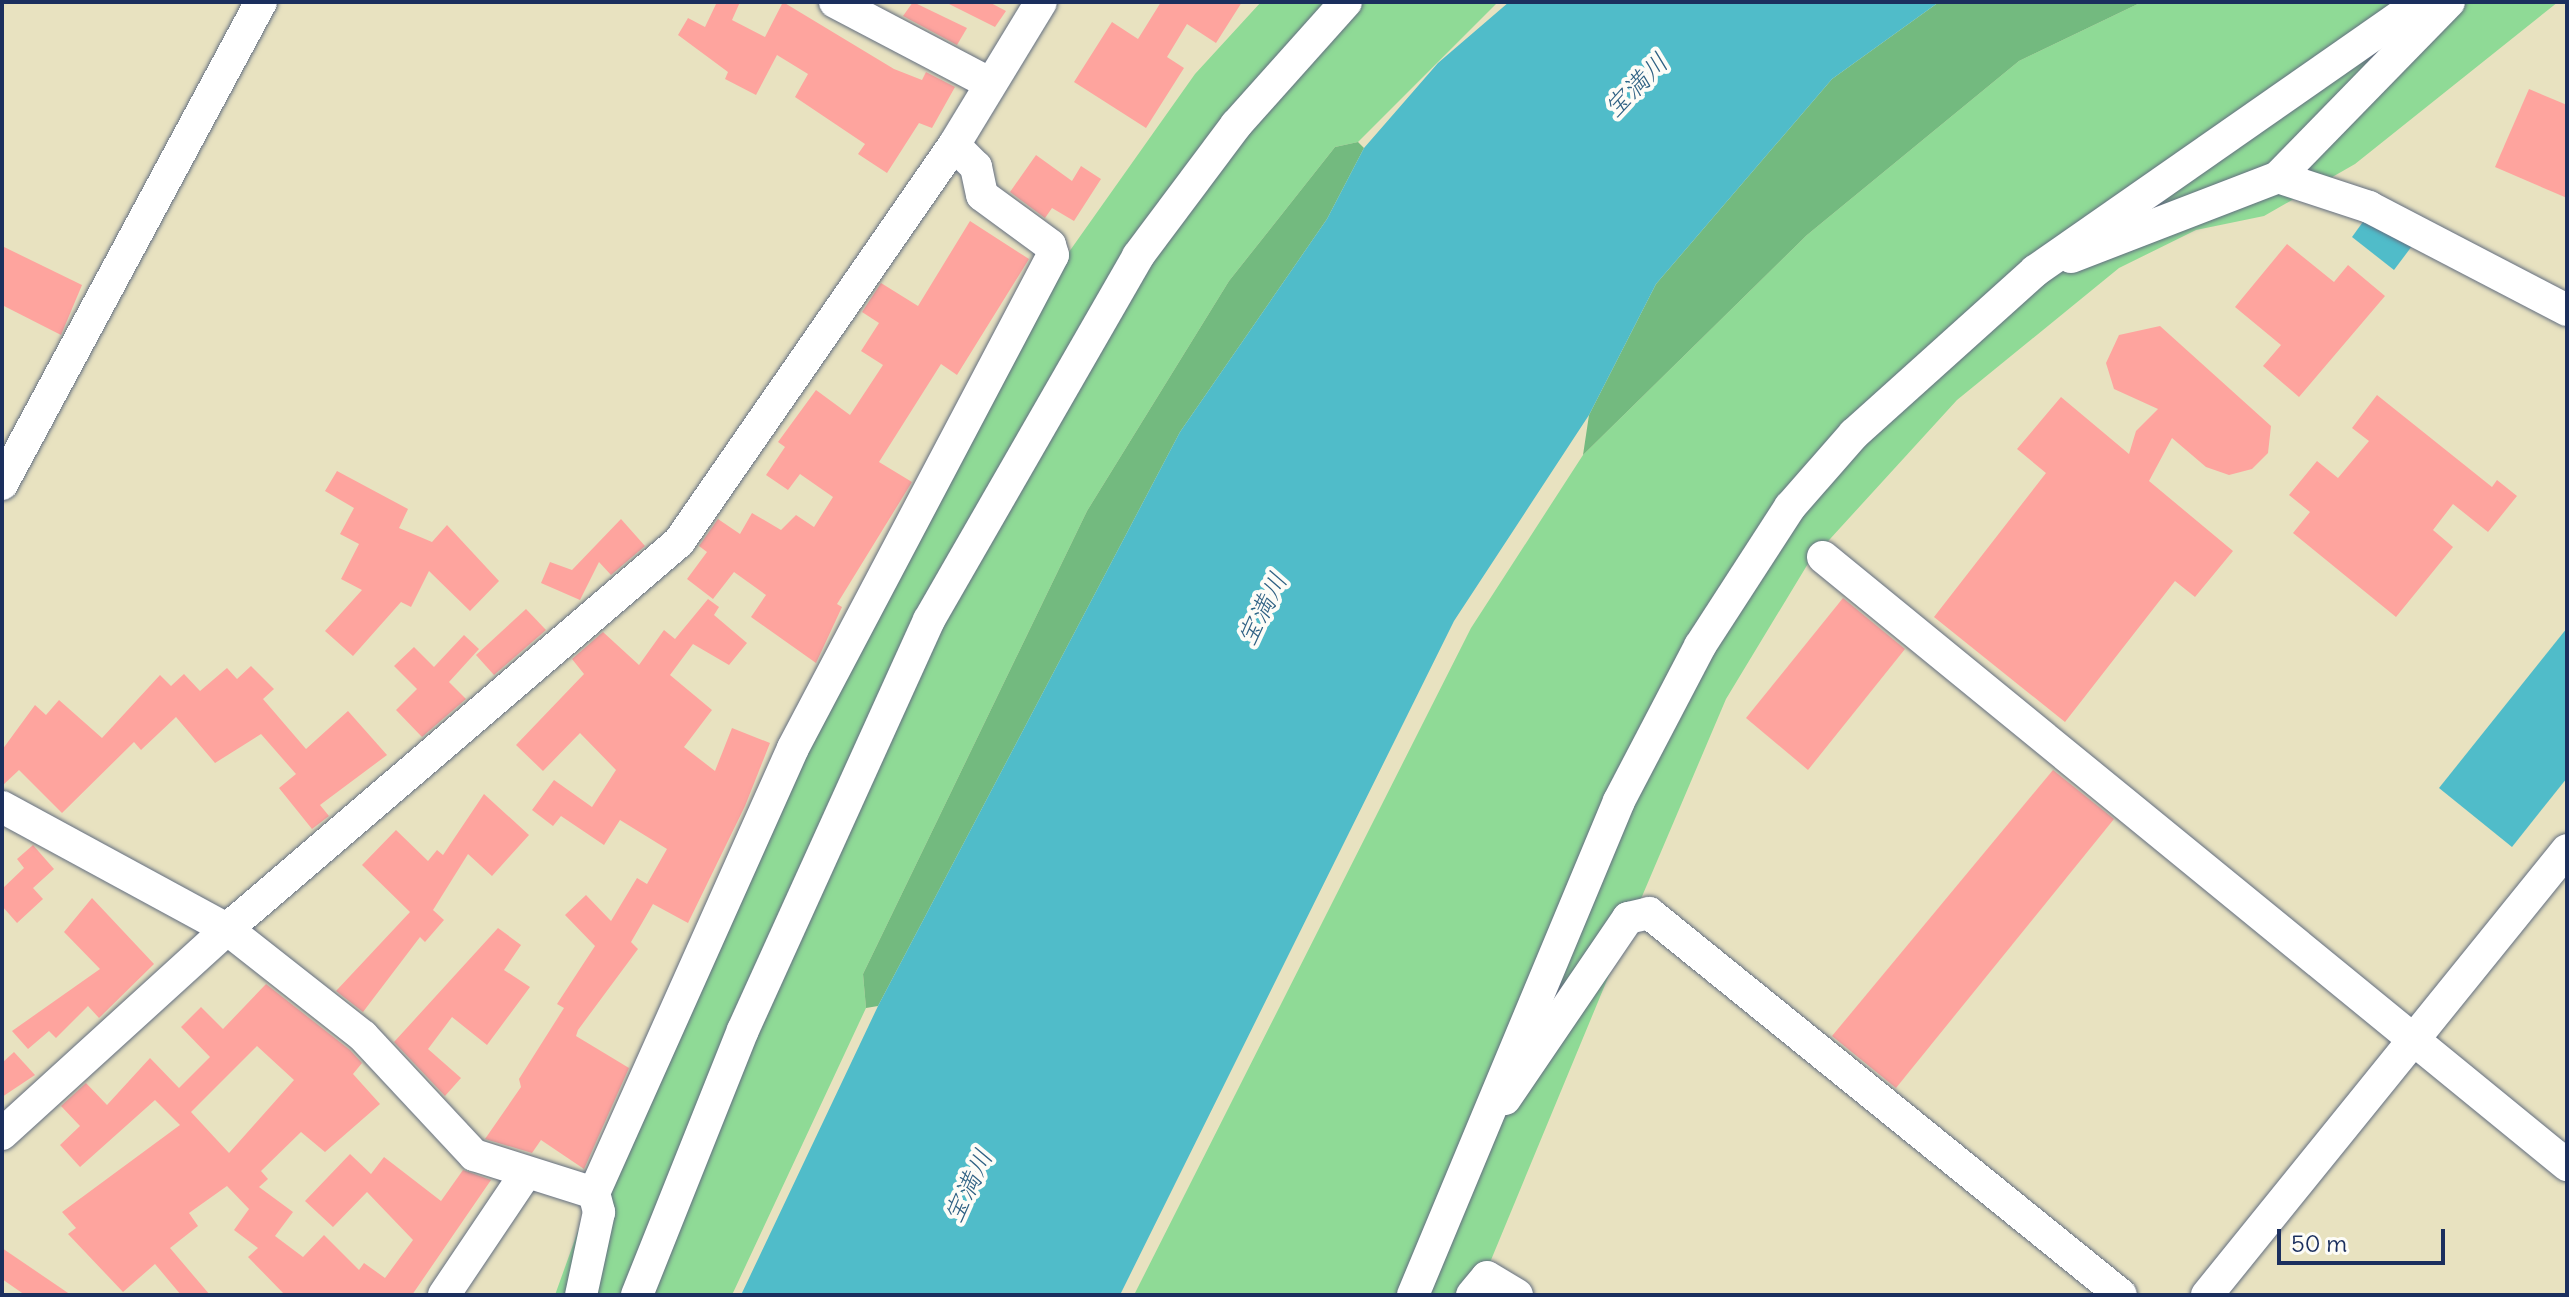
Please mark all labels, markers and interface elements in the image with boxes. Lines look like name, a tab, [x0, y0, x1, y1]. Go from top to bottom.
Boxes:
water label: 宝満川	[1597, 46, 1675, 124]
water label: 宝満川	[1230, 567, 1294, 651]
water label: 宝満川	[937, 1144, 999, 1228]
scale bar	[2281, 1213, 2449, 1263]
text: 50 m	[2291, 1228, 2347, 1258]

